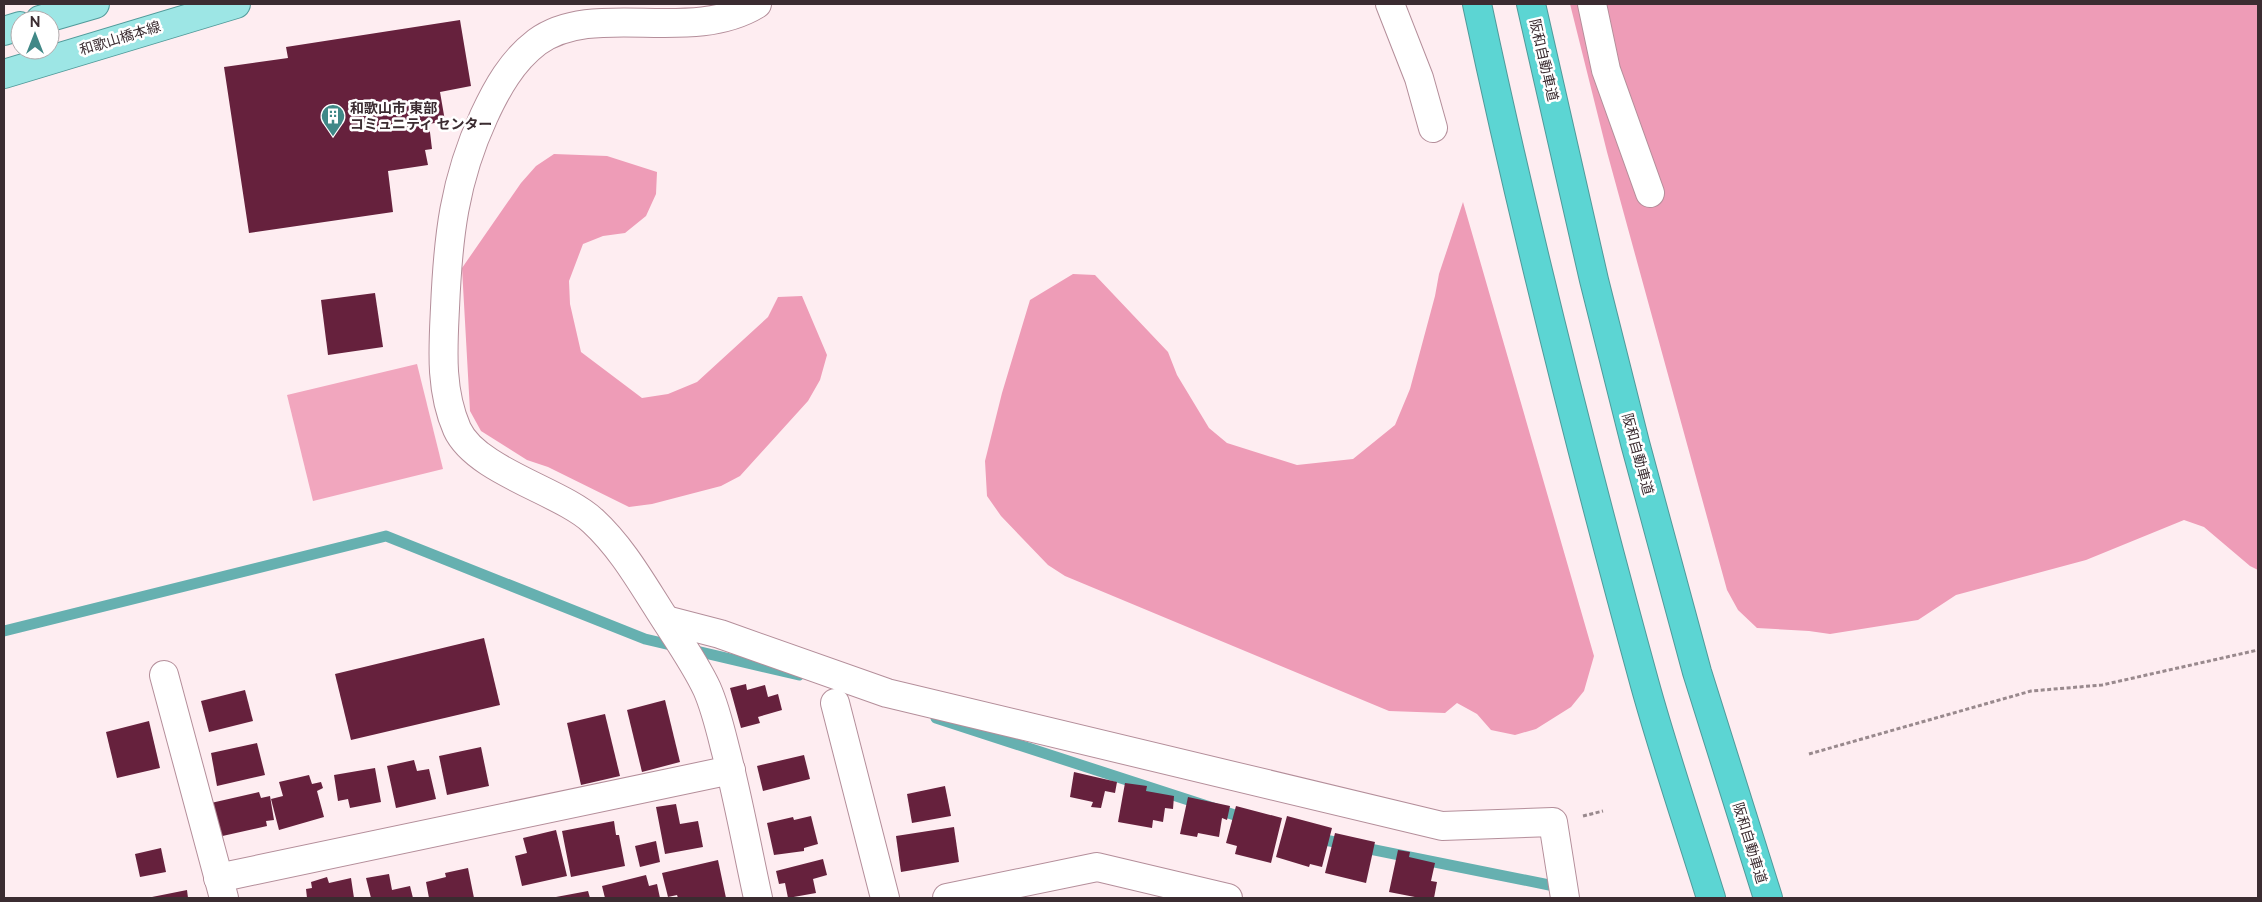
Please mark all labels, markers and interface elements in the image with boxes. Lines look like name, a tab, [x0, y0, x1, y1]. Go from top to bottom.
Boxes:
north arrow	[10, 10, 60, 60]
text: N	[30, 14, 40, 30]
street label: 阪和自動車道	[1527, 17, 1561, 103]
street label: 和歌山橋本線	[77, 18, 163, 58]
place label: 和歌山市 東部 コミュニティ センター	[350, 100, 493, 132]
building icon: 和歌山市 東部 コミュニティ センター	[320, 103, 346, 137]
street label: 阪和自動車道	[1619, 411, 1657, 497]
street label: 阪和自動車道	[1730, 800, 1770, 886]

